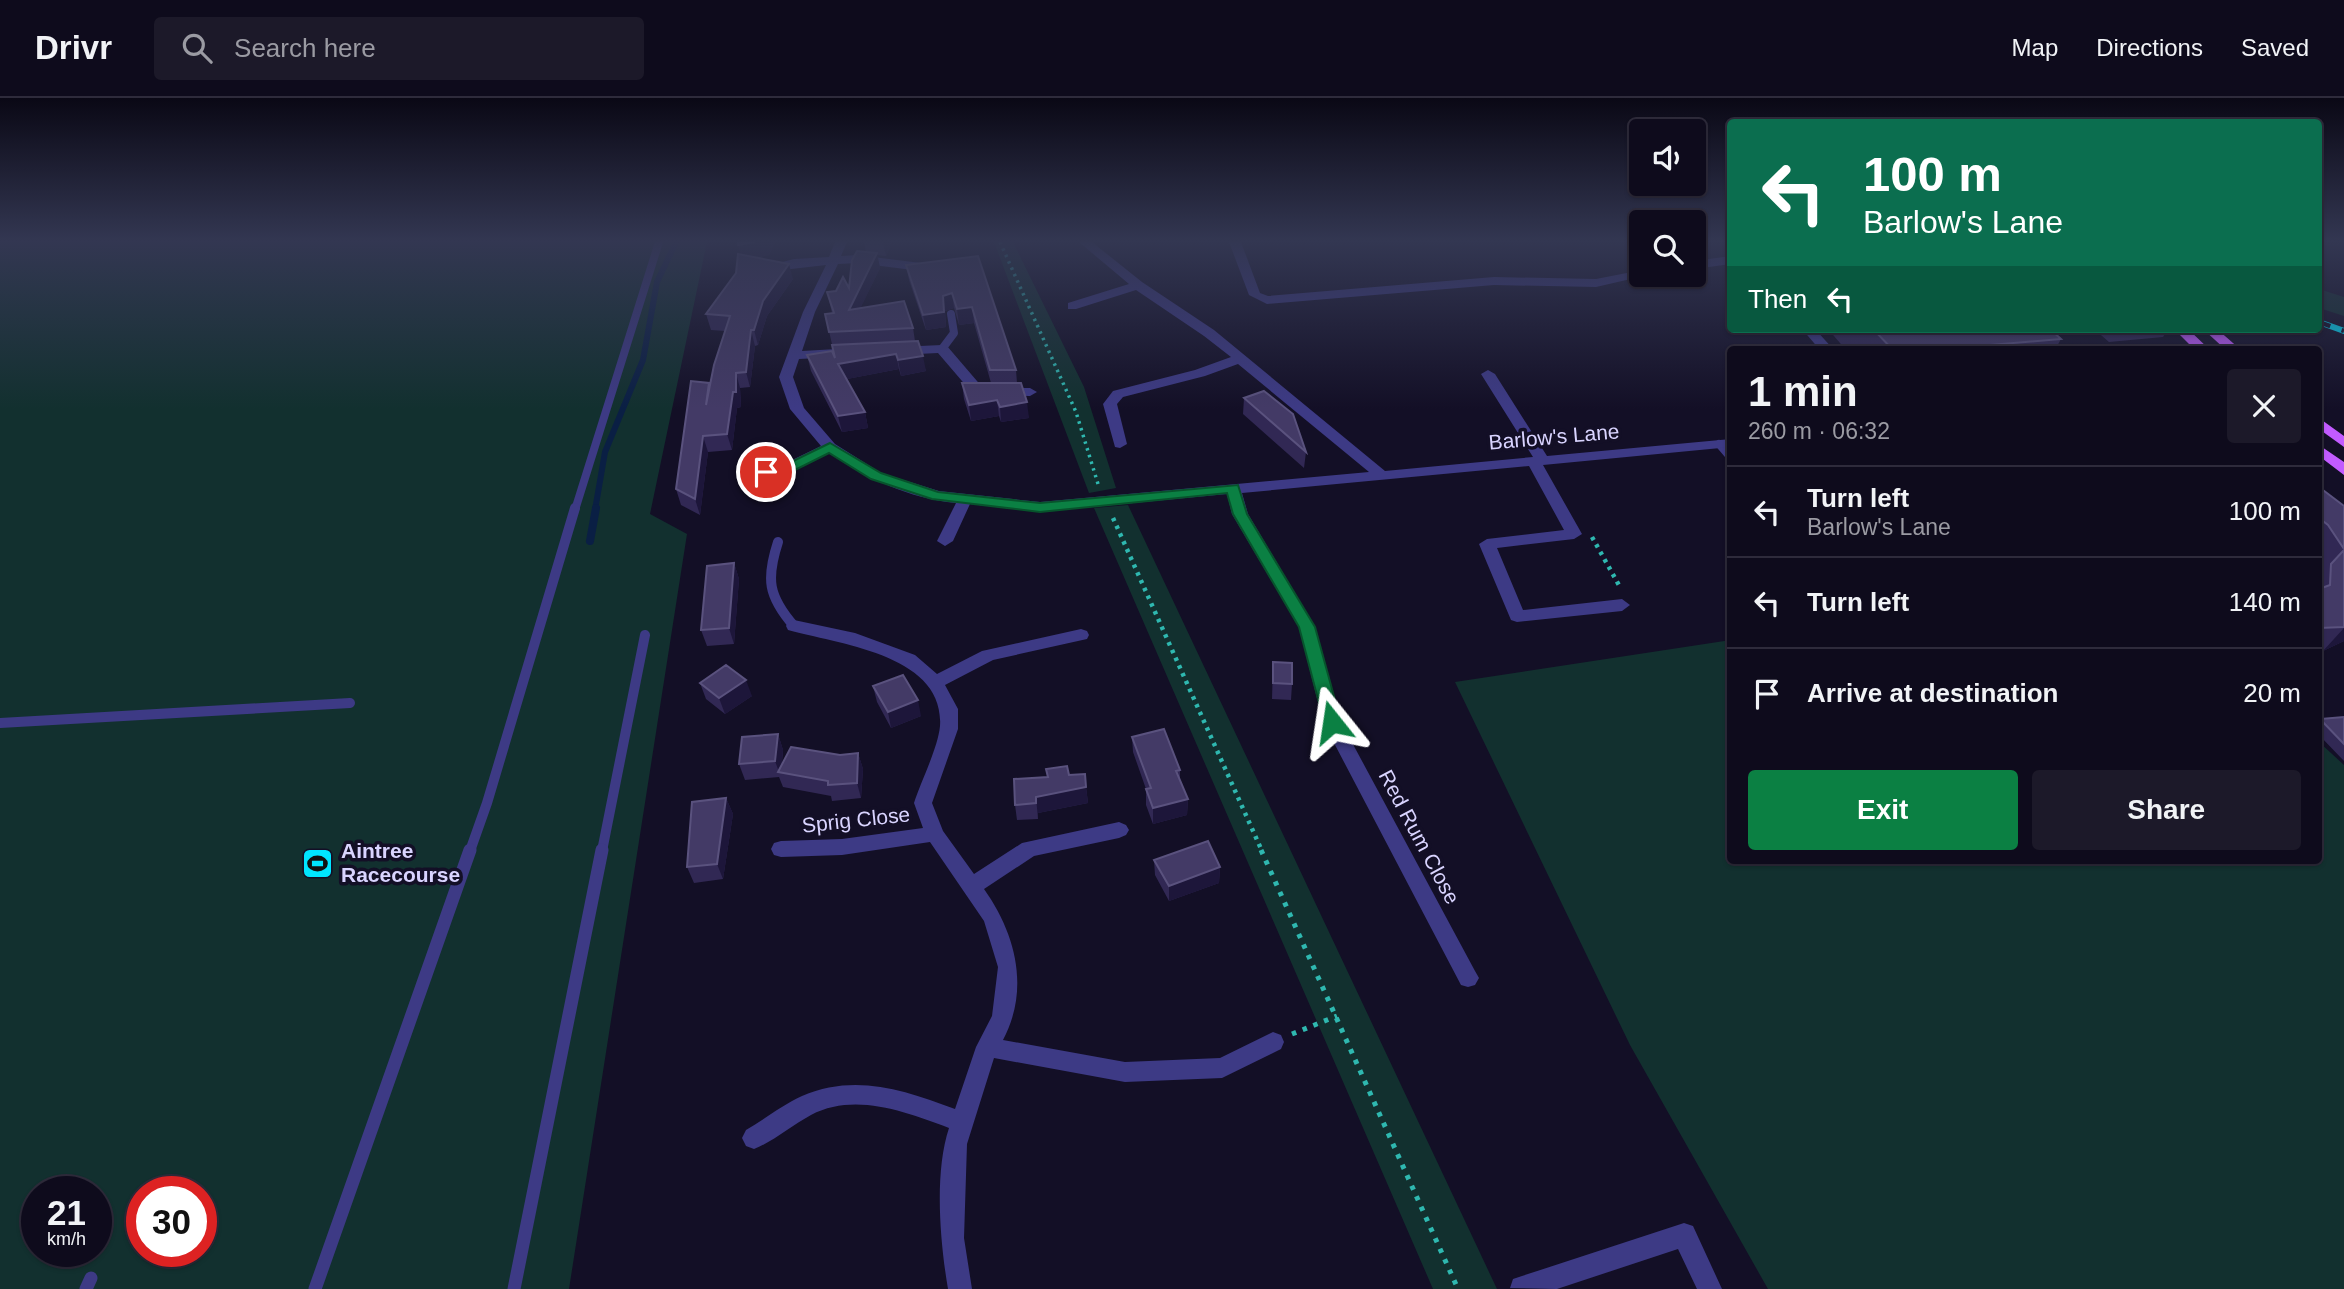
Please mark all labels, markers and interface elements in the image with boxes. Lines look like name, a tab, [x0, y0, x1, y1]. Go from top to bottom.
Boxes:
search box	[154, 17, 644, 80]
text: Drivr	[35, 29, 112, 66]
icon: search	[178, 29, 216, 67]
text: Search here	[234, 33, 376, 63]
text: Map	[2012, 34, 2058, 61]
text: Directions	[2096, 34, 2203, 61]
text: Saved	[2241, 34, 2309, 61]
map controls	[1629, 119, 1706, 287]
button: sound	[1629, 119, 1706, 196]
icon: left	[1748, 147, 1839, 238]
text: 100 m	[1863, 147, 2002, 201]
text: Barlow's Lane	[1863, 204, 2063, 240]
button: search	[1629, 210, 1706, 287]
icon: left	[1821, 280, 1859, 318]
text: Then	[1748, 284, 1807, 314]
text: 1 min	[1748, 368, 1858, 415]
button: close	[2227, 369, 2301, 443]
text: 260 m · 06:32	[1748, 418, 1890, 444]
street label: Barlow's Lane	[1488, 419, 1620, 454]
pin	[736, 442, 796, 502]
icon: arrive	[747, 453, 785, 491]
text: Turn left	[1807, 483, 1909, 513]
icon: left	[1748, 493, 1786, 531]
text: 100 m	[2229, 496, 2301, 526]
text: Barlow's Lane	[1807, 514, 1951, 540]
icon: left	[1748, 584, 1786, 622]
text: Turn left	[1807, 587, 1909, 617]
text: 140 m	[2229, 587, 2301, 617]
icon: arrive	[1748, 675, 1786, 713]
text: Arrive at destination	[1807, 678, 2058, 708]
text: 20 m	[2243, 678, 2301, 708]
position arrow	[1295, 685, 1369, 759]
street label: Red Rum Close	[1374, 766, 1464, 908]
button: Exit	[1748, 770, 2018, 850]
button: Share	[2032, 770, 2301, 850]
street label: Sprig Close	[801, 802, 911, 837]
place label: Aintree Racecourse	[341, 839, 460, 886]
sports icon: Aintree Racecourse	[301, 846, 335, 880]
speed limit sign: 30	[126, 1176, 217, 1267]
text: 21	[47, 1193, 86, 1232]
text: km/h	[47, 1229, 86, 1249]

